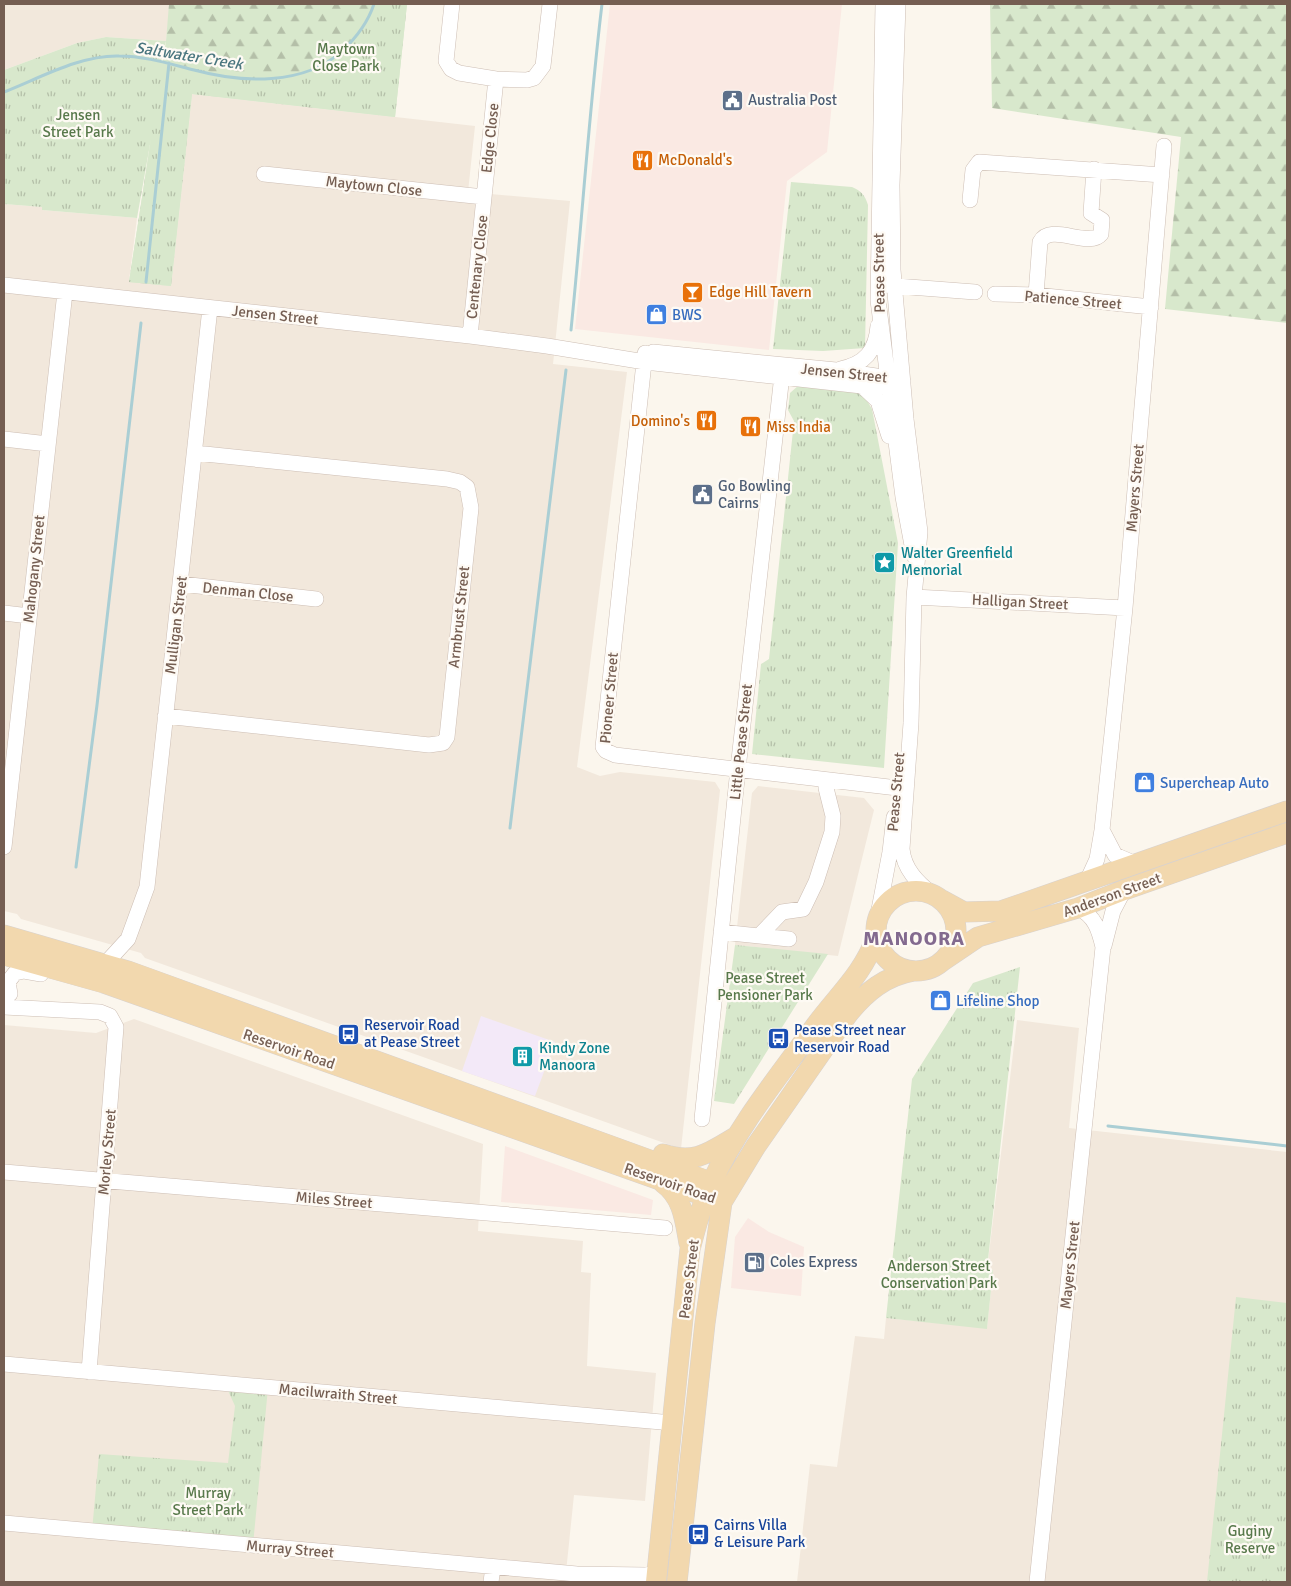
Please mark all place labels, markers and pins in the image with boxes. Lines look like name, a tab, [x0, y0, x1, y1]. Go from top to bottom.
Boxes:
public building icon: Australia Post	[720, 88, 744, 112]
place label: Australia Post	[748, 91, 837, 109]
restaurant icon: McDonald's	[630, 148, 654, 172]
place label: McDonald's	[658, 151, 733, 169]
bar icon: Edge Hill Tavern	[681, 280, 705, 304]
place label: Edge Hill Tavern	[709, 283, 812, 301]
shop icon: BWS	[644, 303, 668, 327]
place label: BWS	[672, 306, 702, 324]
restaurant icon: Domino's	[694, 409, 718, 433]
place label: Domino's	[631, 412, 690, 430]
restaurant icon: Miss India	[738, 415, 762, 439]
place label: Miss India	[766, 418, 831, 436]
place label: Go Bowling Cairns	[718, 477, 791, 512]
public building icon: Go Bowling Cairns	[690, 483, 714, 507]
place label: Walter Greenfield Memorial	[901, 544, 1013, 579]
place icon: Walter Greenfield Memorial	[873, 550, 897, 574]
shop icon: Supercheap Auto	[1132, 771, 1156, 795]
place label: Supercheap Auto	[1160, 774, 1269, 792]
shop icon: Lifeline Shop	[928, 989, 952, 1013]
place label: Lifeline Shop	[956, 992, 1040, 1010]
place label: Reservoir Road at Pease Street	[364, 1016, 460, 1051]
place label: Pease Street near Reservoir Road	[794, 1021, 906, 1056]
bus stop icon: Reservoir Road at Pease Street	[336, 1022, 360, 1046]
bus stop icon: Pease Street near Reservoir Road	[766, 1027, 790, 1051]
place label: Kindy Zone Manoora	[539, 1039, 610, 1074]
building icon: Kindy Zone Manoora	[511, 1045, 535, 1069]
fuel station icon: Coles Express	[742, 1250, 766, 1274]
place label: Coles Express	[770, 1253, 858, 1271]
place label: Cairns Villa & Leisure Park	[714, 1516, 806, 1551]
bus stop icon: Cairns Villa & Leisure Park	[686, 1522, 710, 1546]

